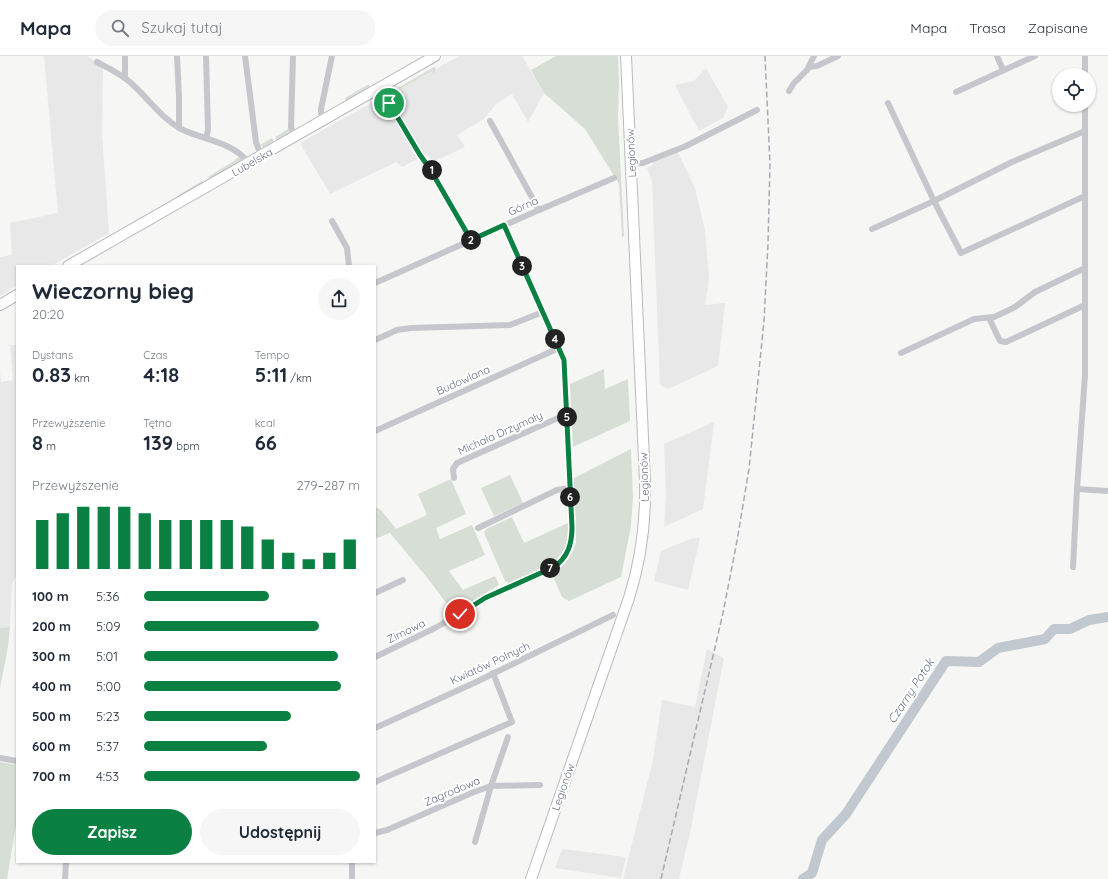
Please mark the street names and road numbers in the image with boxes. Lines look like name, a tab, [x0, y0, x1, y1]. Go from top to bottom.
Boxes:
street label: Legionów	[623, 128, 639, 178]
street label: Lubelska	[229, 145, 275, 179]
street label: Górna	[506, 193, 540, 219]
street label: Budowlana	[434, 362, 492, 398]
street label: Michała Drzymały	[455, 408, 545, 458]
street label: Legionów	[636, 452, 652, 502]
street label: Zimowa	[384, 616, 428, 646]
street label: Kwiatów Polnych	[448, 638, 532, 688]
street label: Legionów	[548, 761, 578, 813]
street label: Zagrodowa	[422, 773, 482, 809]

